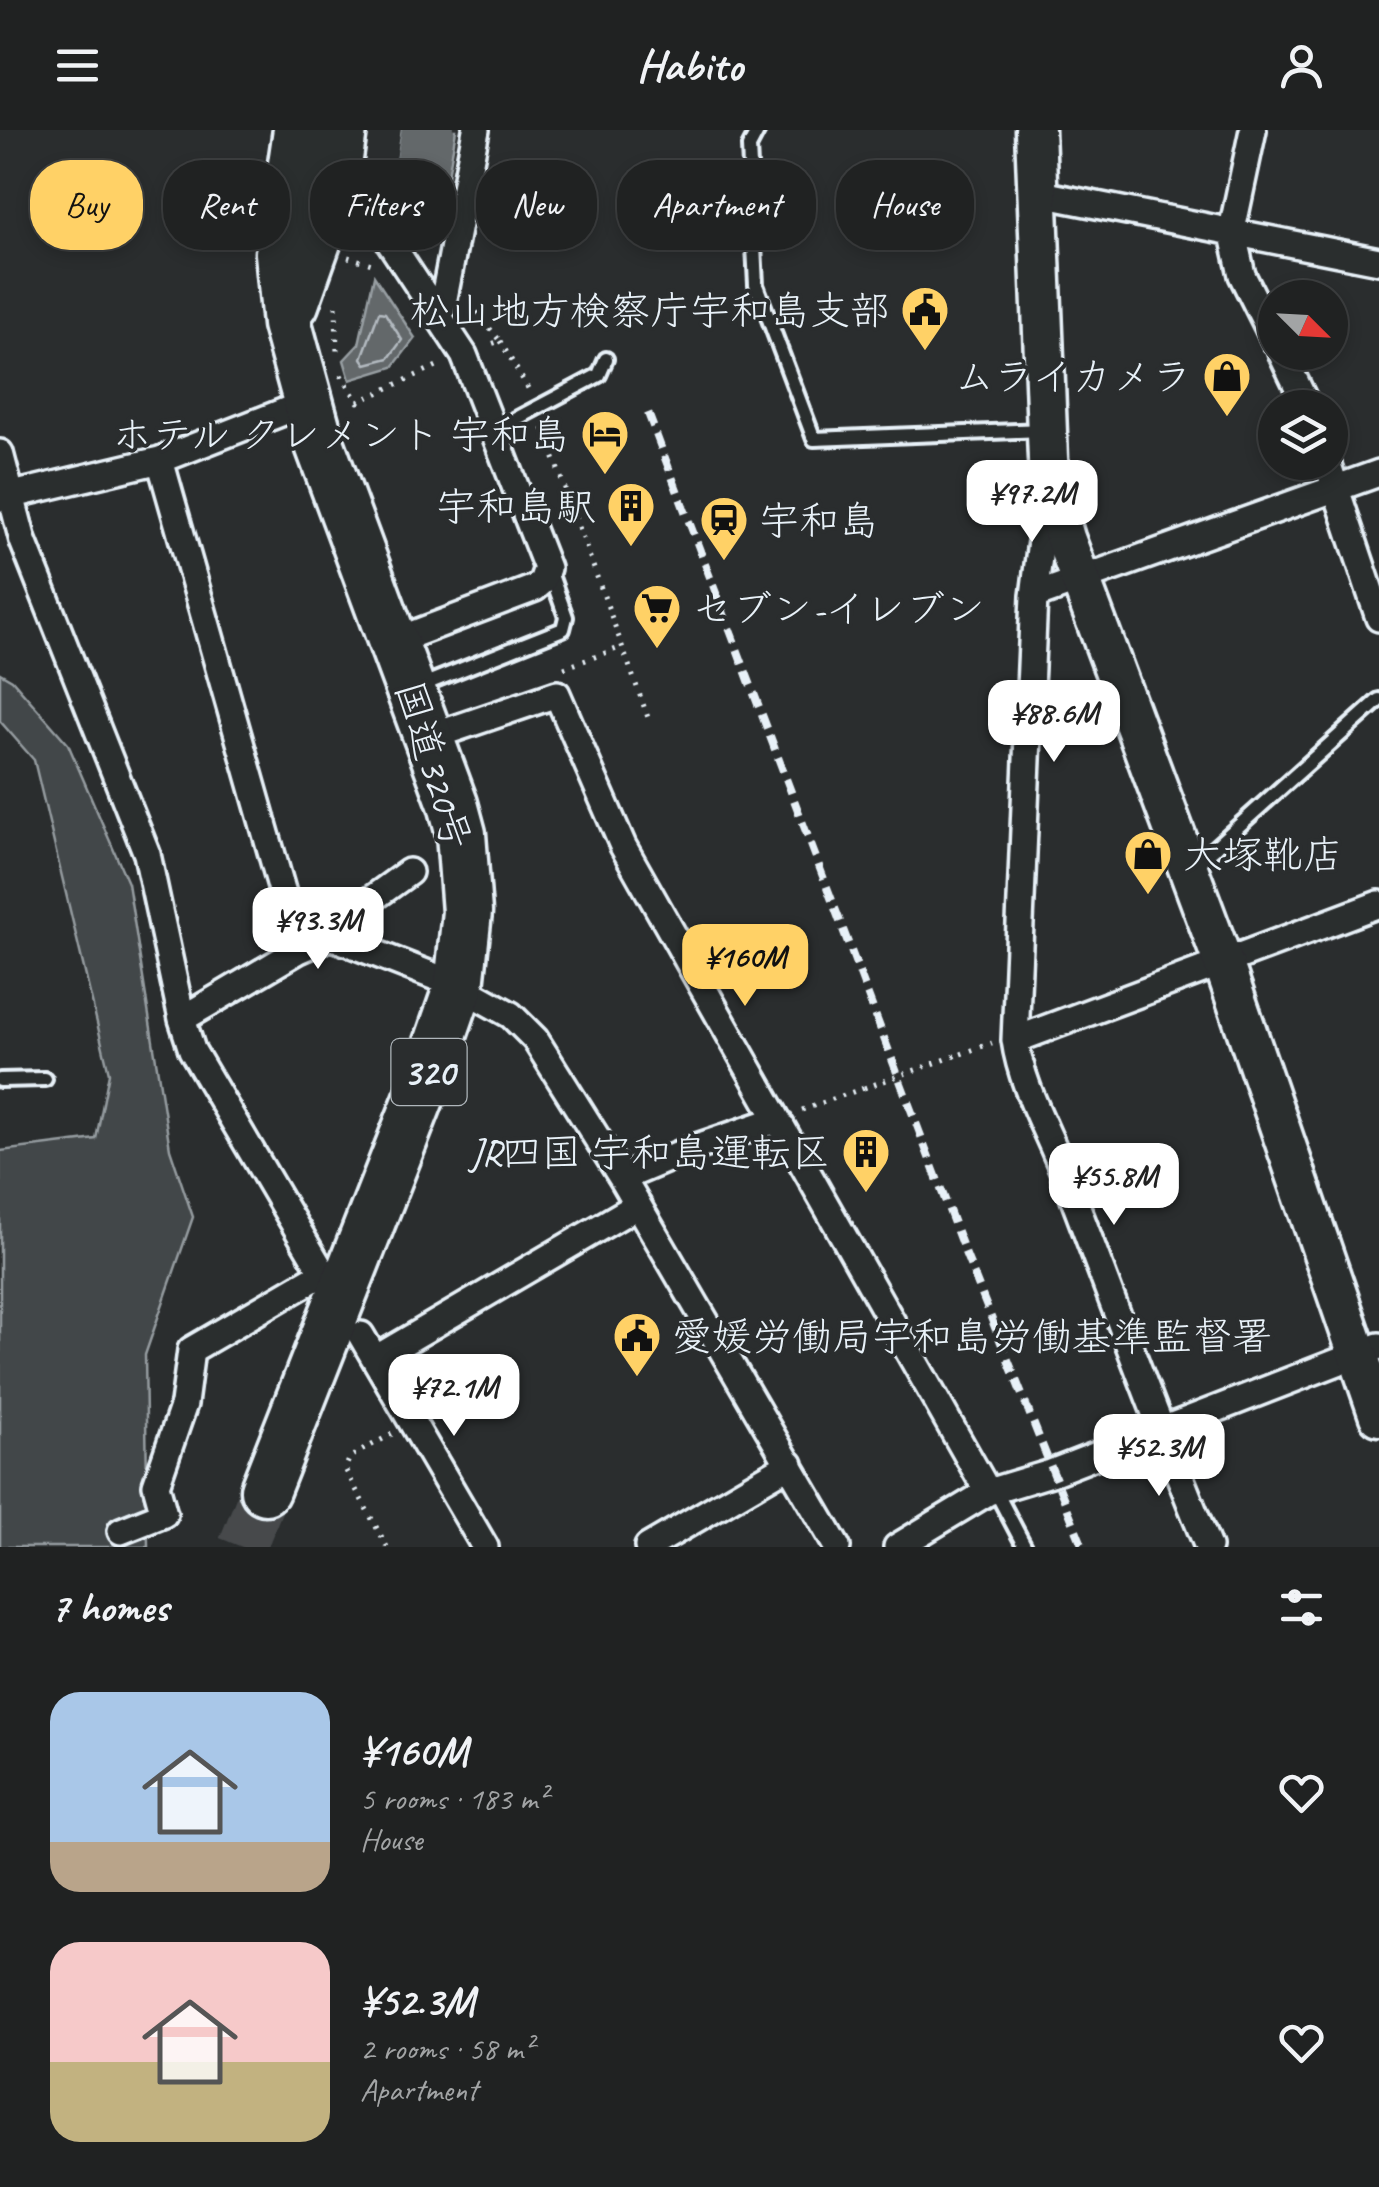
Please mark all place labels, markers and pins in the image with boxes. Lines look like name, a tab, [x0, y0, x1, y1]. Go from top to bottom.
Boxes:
public building icon: 松山地方検察庁宇和島支部	[899, 284, 951, 352]
place label: 松山地方検察庁宇和島支部	[410, 286, 890, 336]
shop icon: ムライカメラ	[1201, 350, 1253, 418]
place label: ムライカメラ	[954, 352, 1192, 402]
hotel icon: ホテル クレメント 宇和島	[579, 408, 631, 476]
place label: ホテル クレメント 宇和島	[112, 410, 570, 460]
pin: ¥97.2M	[951, 460, 1113, 545]
building icon: 宇和島駅	[605, 480, 657, 548]
place label: 宇和島駅	[436, 482, 596, 532]
station icon: 宇和島	[698, 494, 750, 562]
place label: 宇和島	[759, 496, 879, 546]
supermarket icon: セブン-イレブン	[631, 582, 683, 650]
place label: セブン-イレブン	[692, 584, 985, 634]
pin: ¥88.6M	[973, 680, 1135, 765]
shop icon: 大塚靴店	[1122, 828, 1174, 896]
place label: 大塚靴店	[1183, 830, 1343, 880]
pin: ¥93.3M	[237, 887, 399, 972]
pin: ¥160M	[675, 924, 815, 1009]
building icon: JR四国 宇和島運転区	[840, 1126, 892, 1194]
place label: JR四国 宇和島運転区	[467, 1128, 831, 1178]
pin: ¥55.8M	[1033, 1143, 1195, 1228]
public building icon: 愛媛労働局宇和島労働基準監督署	[611, 1310, 663, 1378]
place label: 愛媛労働局宇和島労働基準監督署	[672, 1312, 1272, 1362]
pin: ¥72.1M	[373, 1354, 535, 1439]
pin: ¥52.3M	[1078, 1414, 1240, 1499]

